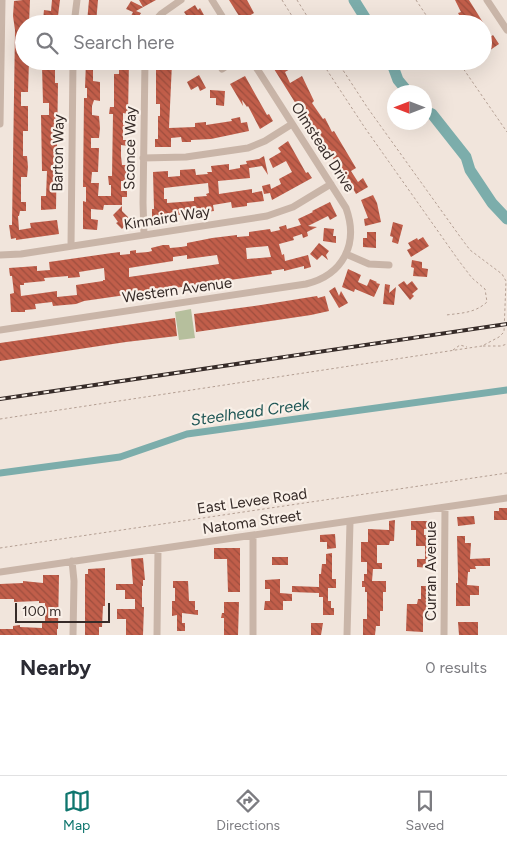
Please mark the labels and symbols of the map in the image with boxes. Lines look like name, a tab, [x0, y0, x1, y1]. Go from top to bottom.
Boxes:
north arrow	[387, 85, 432, 130]
street label: Olmstead Drive	[287, 99, 359, 195]
street label: Sconce Way	[120, 106, 140, 190]
street label: Barton Way	[48, 114, 68, 192]
street label: Kinnaird Way	[122, 202, 212, 234]
street label: Western Avenue	[121, 273, 233, 307]
water label: Steelhead Creek	[189, 394, 312, 430]
street label: East Levee Road	[196, 484, 308, 518]
street label: Natoma Street	[201, 506, 303, 538]
street label: Curran Avenue	[422, 521, 440, 621]
scale bar	[15, 600, 110, 623]

